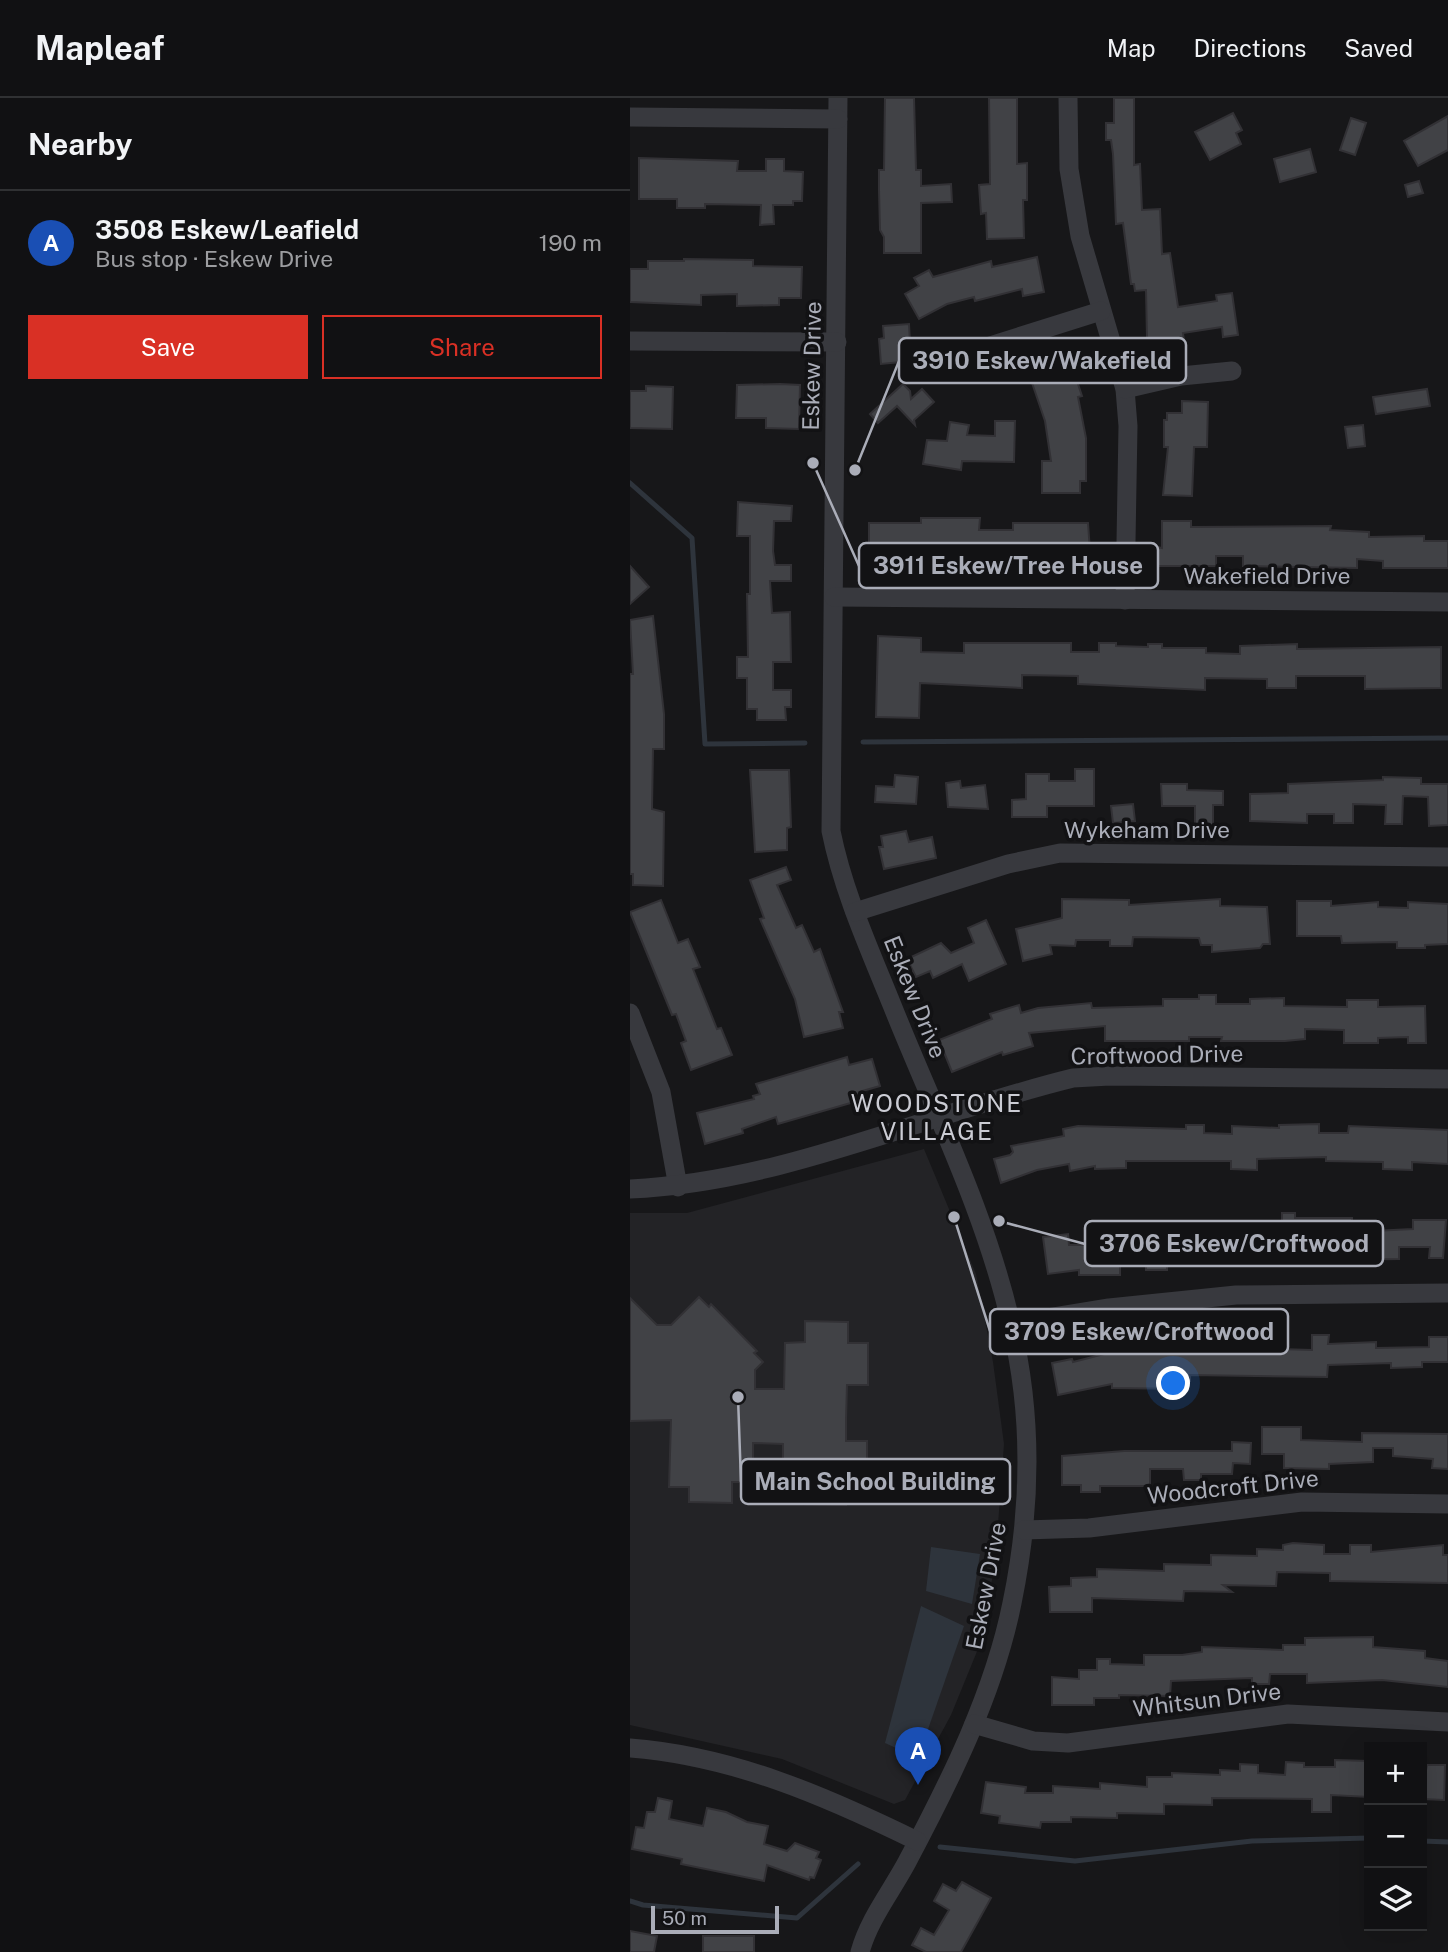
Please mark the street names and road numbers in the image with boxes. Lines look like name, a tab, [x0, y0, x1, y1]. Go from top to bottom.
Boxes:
street label: Eskew Drive	[797, 301, 826, 431]
street label: Wakefield Drive	[1183, 562, 1351, 589]
street label: Wykeham Drive	[1064, 816, 1230, 843]
street label: Eskew Drive	[879, 932, 952, 1062]
street label: Croftwood Drive	[1070, 1039, 1244, 1070]
street label: Woodcroft Drive	[1146, 1464, 1320, 1509]
street label: Eskew Drive	[960, 1520, 1011, 1652]
street label: Whitsun Drive	[1131, 1677, 1282, 1722]

